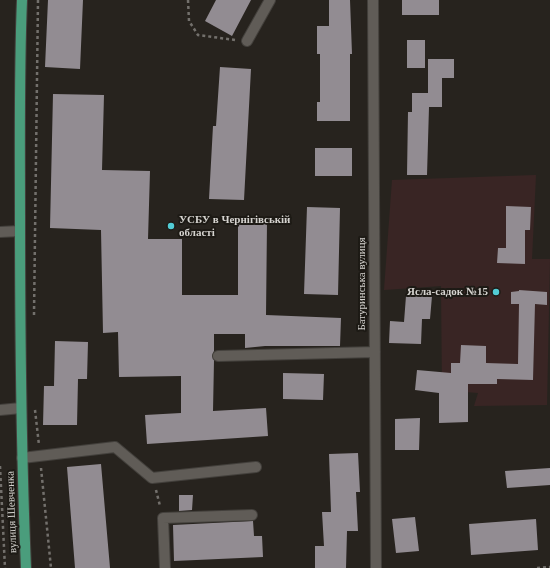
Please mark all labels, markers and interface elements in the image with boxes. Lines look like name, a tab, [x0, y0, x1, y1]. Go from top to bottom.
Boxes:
place label: УСБУ в Чернігівській області	[179, 213, 290, 239]
marker: УСБУ в Чернігівській області	[166, 221, 176, 231]
street label: Батуринська вулиця	[355, 237, 369, 331]
place label: Ясла-садок №15	[407, 285, 488, 299]
marker: Ясла-садок №15	[491, 287, 501, 297]
street label: вулиця Шевченка	[4, 471, 20, 553]

